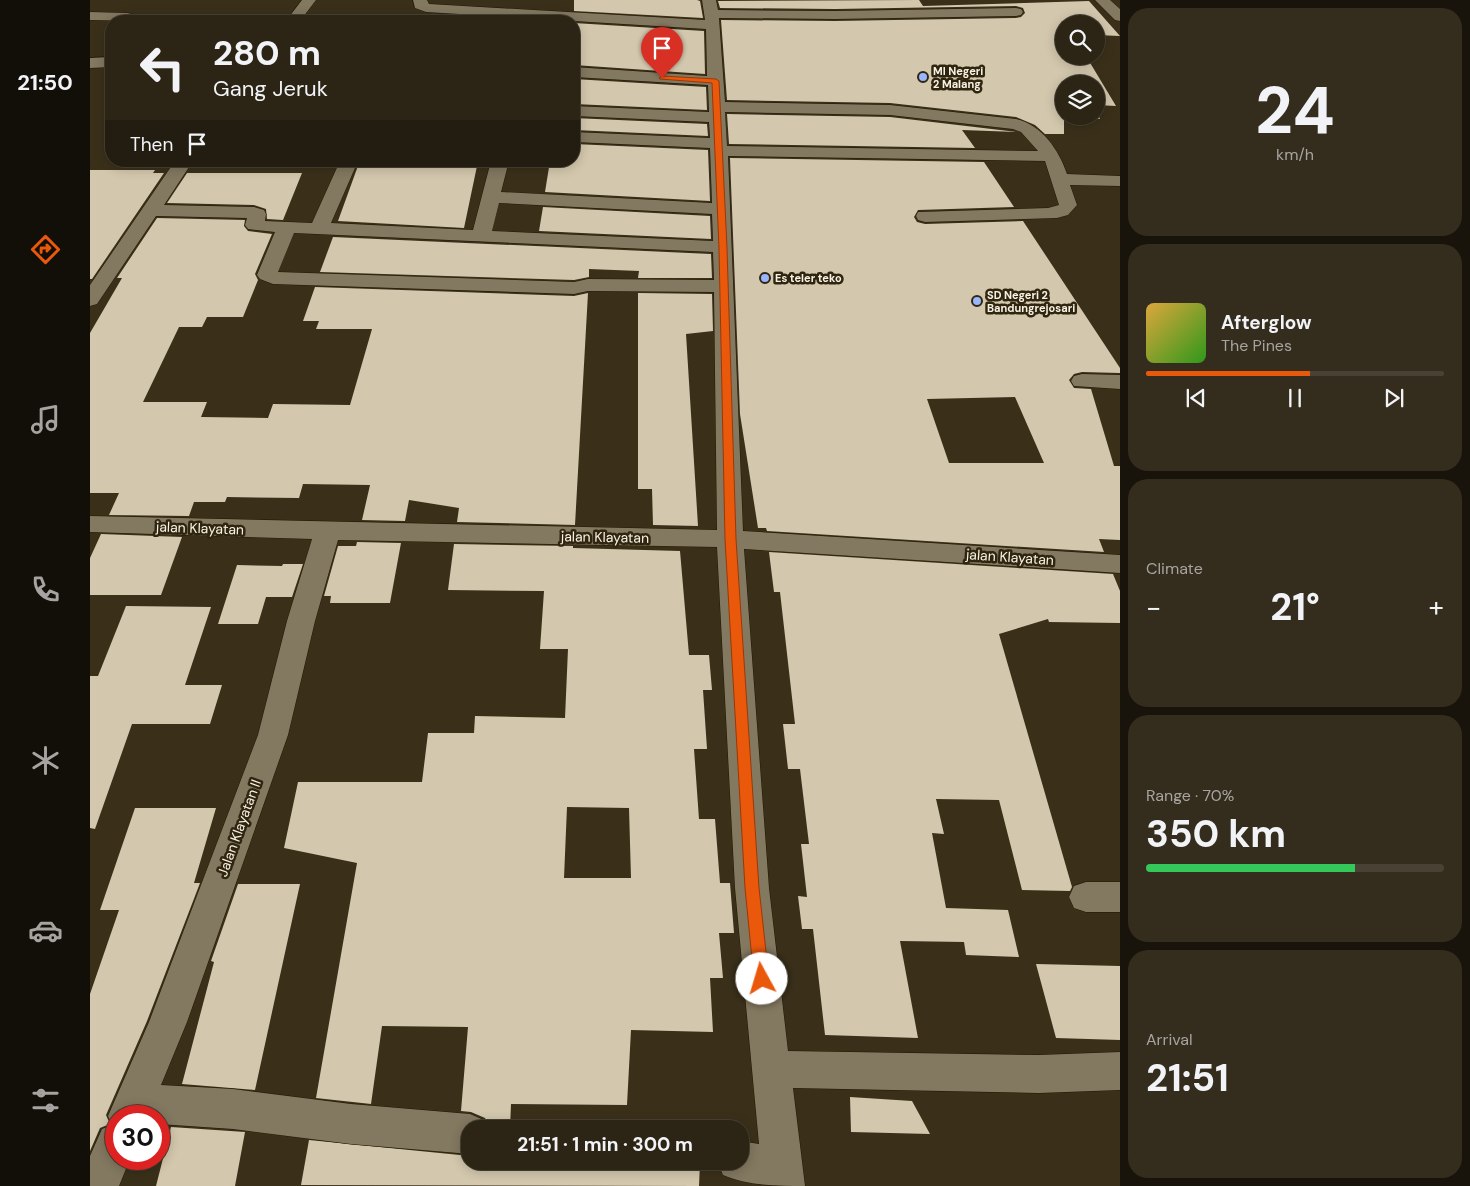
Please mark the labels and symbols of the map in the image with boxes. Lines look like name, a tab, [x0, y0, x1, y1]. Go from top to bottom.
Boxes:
pin	[641, 27, 683, 78]
place label: MI Negeri 2 Malang	[933, 64, 983, 91]
marker: MI Negeri 2 Malang	[917, 71, 929, 83]
place label: Es teler teko	[775, 271, 842, 285]
marker: Es teler teko	[759, 272, 771, 284]
place label: SD Negeri 2 Bandungrejosari	[987, 288, 1075, 315]
marker: SD Negeri 2 Bandungrejosari	[971, 295, 983, 307]
street label: jalan Klayatan	[155, 517, 244, 539]
street label: jalan Klayatan	[560, 527, 649, 547]
street label: jalan Klayatan	[964, 545, 1055, 569]
street label: Jalan Klayatan II	[213, 777, 265, 879]
position arrow	[735, 952, 787, 1004]
speed limit sign: 30	[105, 1105, 170, 1170]

